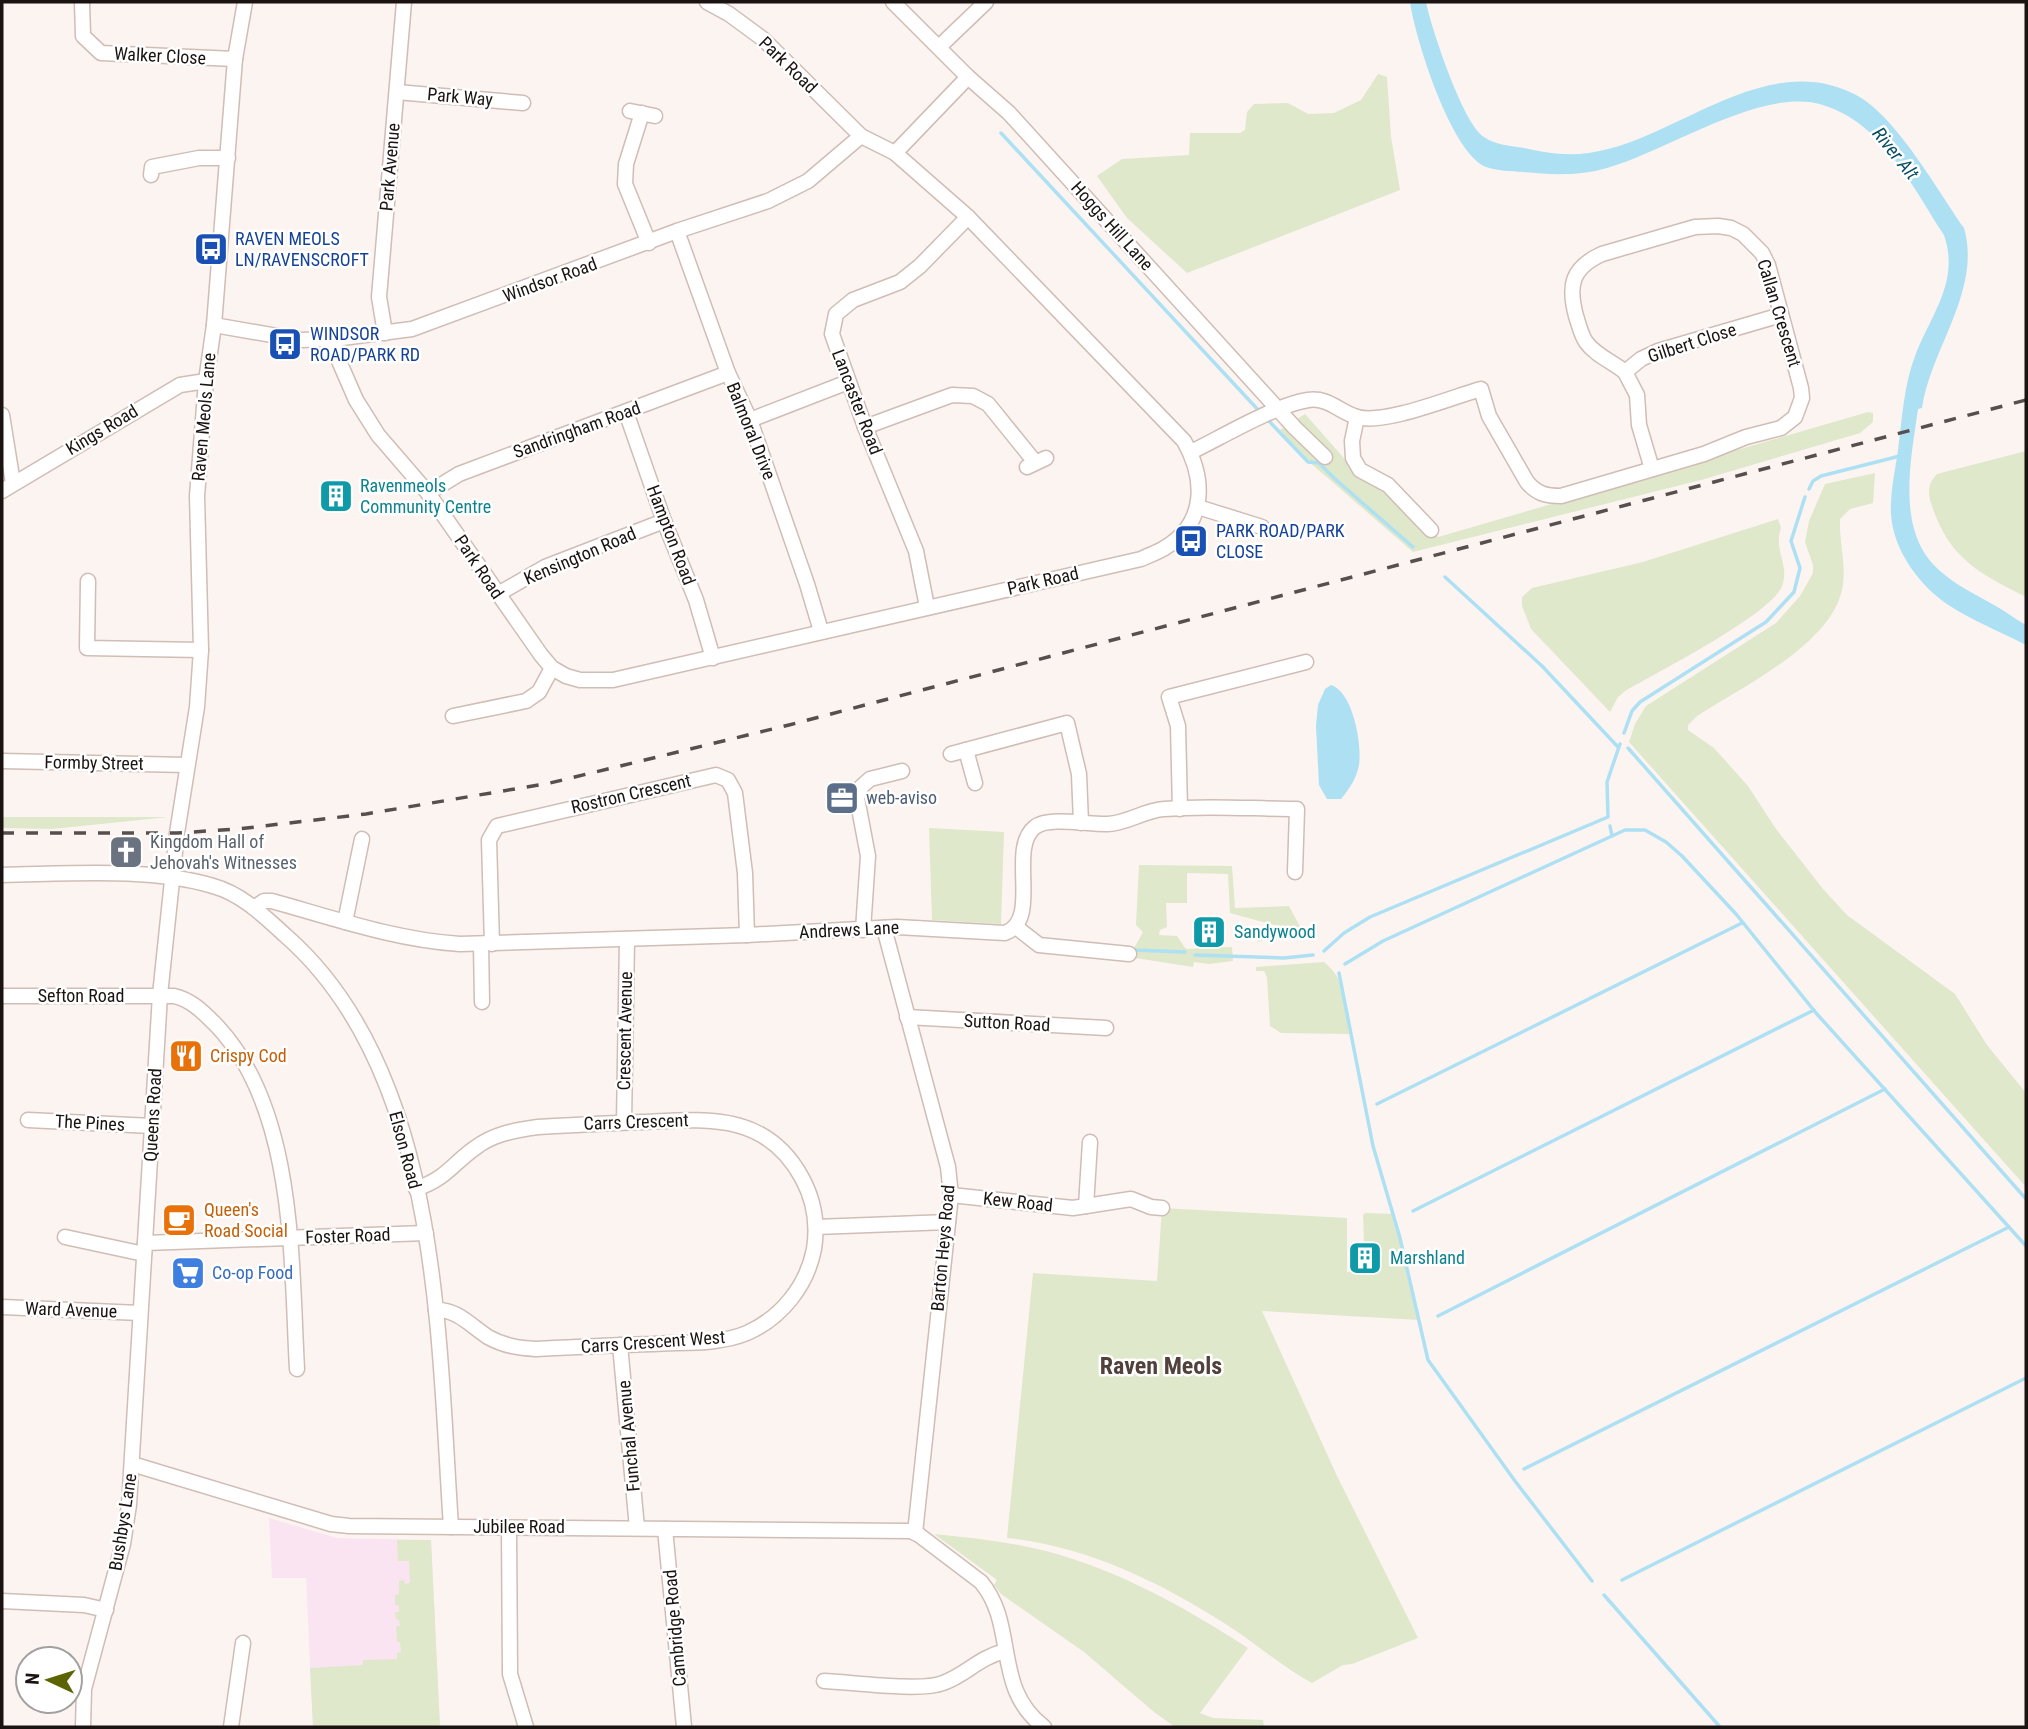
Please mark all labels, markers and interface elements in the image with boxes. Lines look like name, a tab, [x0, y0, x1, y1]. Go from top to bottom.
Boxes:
street label: Park Road	[755, 32, 822, 97]
street label: Walker Close	[113, 43, 207, 68]
street label: Park Way	[426, 83, 494, 110]
street label: Park Avenue	[375, 122, 404, 212]
water label: River Alt	[1868, 123, 1924, 185]
street label: Hoggs Hill Lane	[1067, 177, 1158, 274]
place label: RAVEN MEOLS LN/RAVENSCROFT	[235, 228, 369, 270]
bus stop icon: RAVEN MEOLS LN/RAVENSCROFT	[192, 230, 230, 268]
street label: Windsor Road	[500, 253, 600, 306]
street label: Callan Crescent	[1753, 256, 1806, 369]
street label: Gilbert Close	[1645, 318, 1739, 367]
place label: WINDSOR ROAD/PARK RD	[310, 323, 420, 365]
bus stop icon: WINDSOR ROAD/PARK RD	[266, 325, 304, 363]
street label: Lancaster Road	[828, 346, 887, 457]
street label: Raven Meols Lane	[187, 352, 220, 482]
street label: Balmoral Drive	[722, 379, 781, 483]
street label: Sandringham Road	[510, 397, 643, 462]
street label: Kings Road	[62, 400, 141, 459]
place label: Ravenmeols Community Centre	[360, 475, 491, 517]
building icon: Ravenmeols Community Centre	[317, 477, 355, 515]
street label: Hampton Road	[643, 482, 700, 588]
place label: PARK ROAD/PARK CLOSE	[1216, 520, 1345, 562]
street label: Kensington Road	[521, 522, 639, 589]
bus stop icon: PARK ROAD/PARK CLOSE	[1172, 522, 1210, 560]
street label: Park Road	[450, 531, 508, 603]
street label: Park Road	[1005, 562, 1081, 599]
street label: Formby Street	[44, 751, 144, 774]
street label: Rostron Crescent	[569, 770, 693, 817]
office icon: web-aviso	[823, 779, 861, 817]
place label: web-aviso	[866, 787, 937, 808]
place label: Kingdom Hall of Jehovah's Witnesses	[150, 831, 297, 873]
church icon: Kingdom Hall of Jehovah's Witnesses	[107, 833, 145, 871]
building icon: Sandywood	[1190, 913, 1228, 951]
street label: Andrews Lane	[798, 916, 900, 943]
place label: Sandywood	[1234, 921, 1316, 942]
street label: Crescent Avenue	[613, 971, 636, 1091]
street label: Sefton Road	[38, 985, 124, 1006]
street label: Sutton Road	[963, 1010, 1051, 1035]
restaurant icon: Crispy Cod	[167, 1037, 205, 1075]
place label: Crispy Cod	[210, 1045, 287, 1066]
street label: Queens Road	[140, 1068, 165, 1162]
street label: Elson Road	[385, 1109, 426, 1191]
street label: Carrs Crescent	[583, 1109, 689, 1134]
street label: The Pines	[54, 1110, 126, 1135]
street label: Barton Heys Road	[927, 1184, 958, 1312]
street label: Kew Road	[982, 1187, 1054, 1216]
place label: Queen's Road Social	[204, 1199, 288, 1241]
cafe icon: Queen's Road Social	[160, 1201, 198, 1239]
street label: Foster Road	[305, 1224, 391, 1247]
building icon: Marshland	[1346, 1239, 1384, 1277]
place label: Marshland	[1390, 1247, 1465, 1268]
supermarket icon: Co-op Food	[169, 1254, 207, 1292]
place label: Co-op Food	[212, 1262, 293, 1283]
street label: Ward Avenue	[25, 1297, 117, 1322]
street label: Carrs Crescent West	[580, 1326, 726, 1357]
district label: Raven Meols	[1100, 1352, 1222, 1380]
street label: Funchal Avenue	[613, 1380, 644, 1493]
street label: Bushbys Lane	[104, 1472, 141, 1572]
street label: Jubilee Road	[473, 1516, 565, 1537]
street label: Cambridge Road	[659, 1569, 690, 1687]
north arrow	[14, 1645, 84, 1715]
text: N	[21, 1672, 44, 1685]

